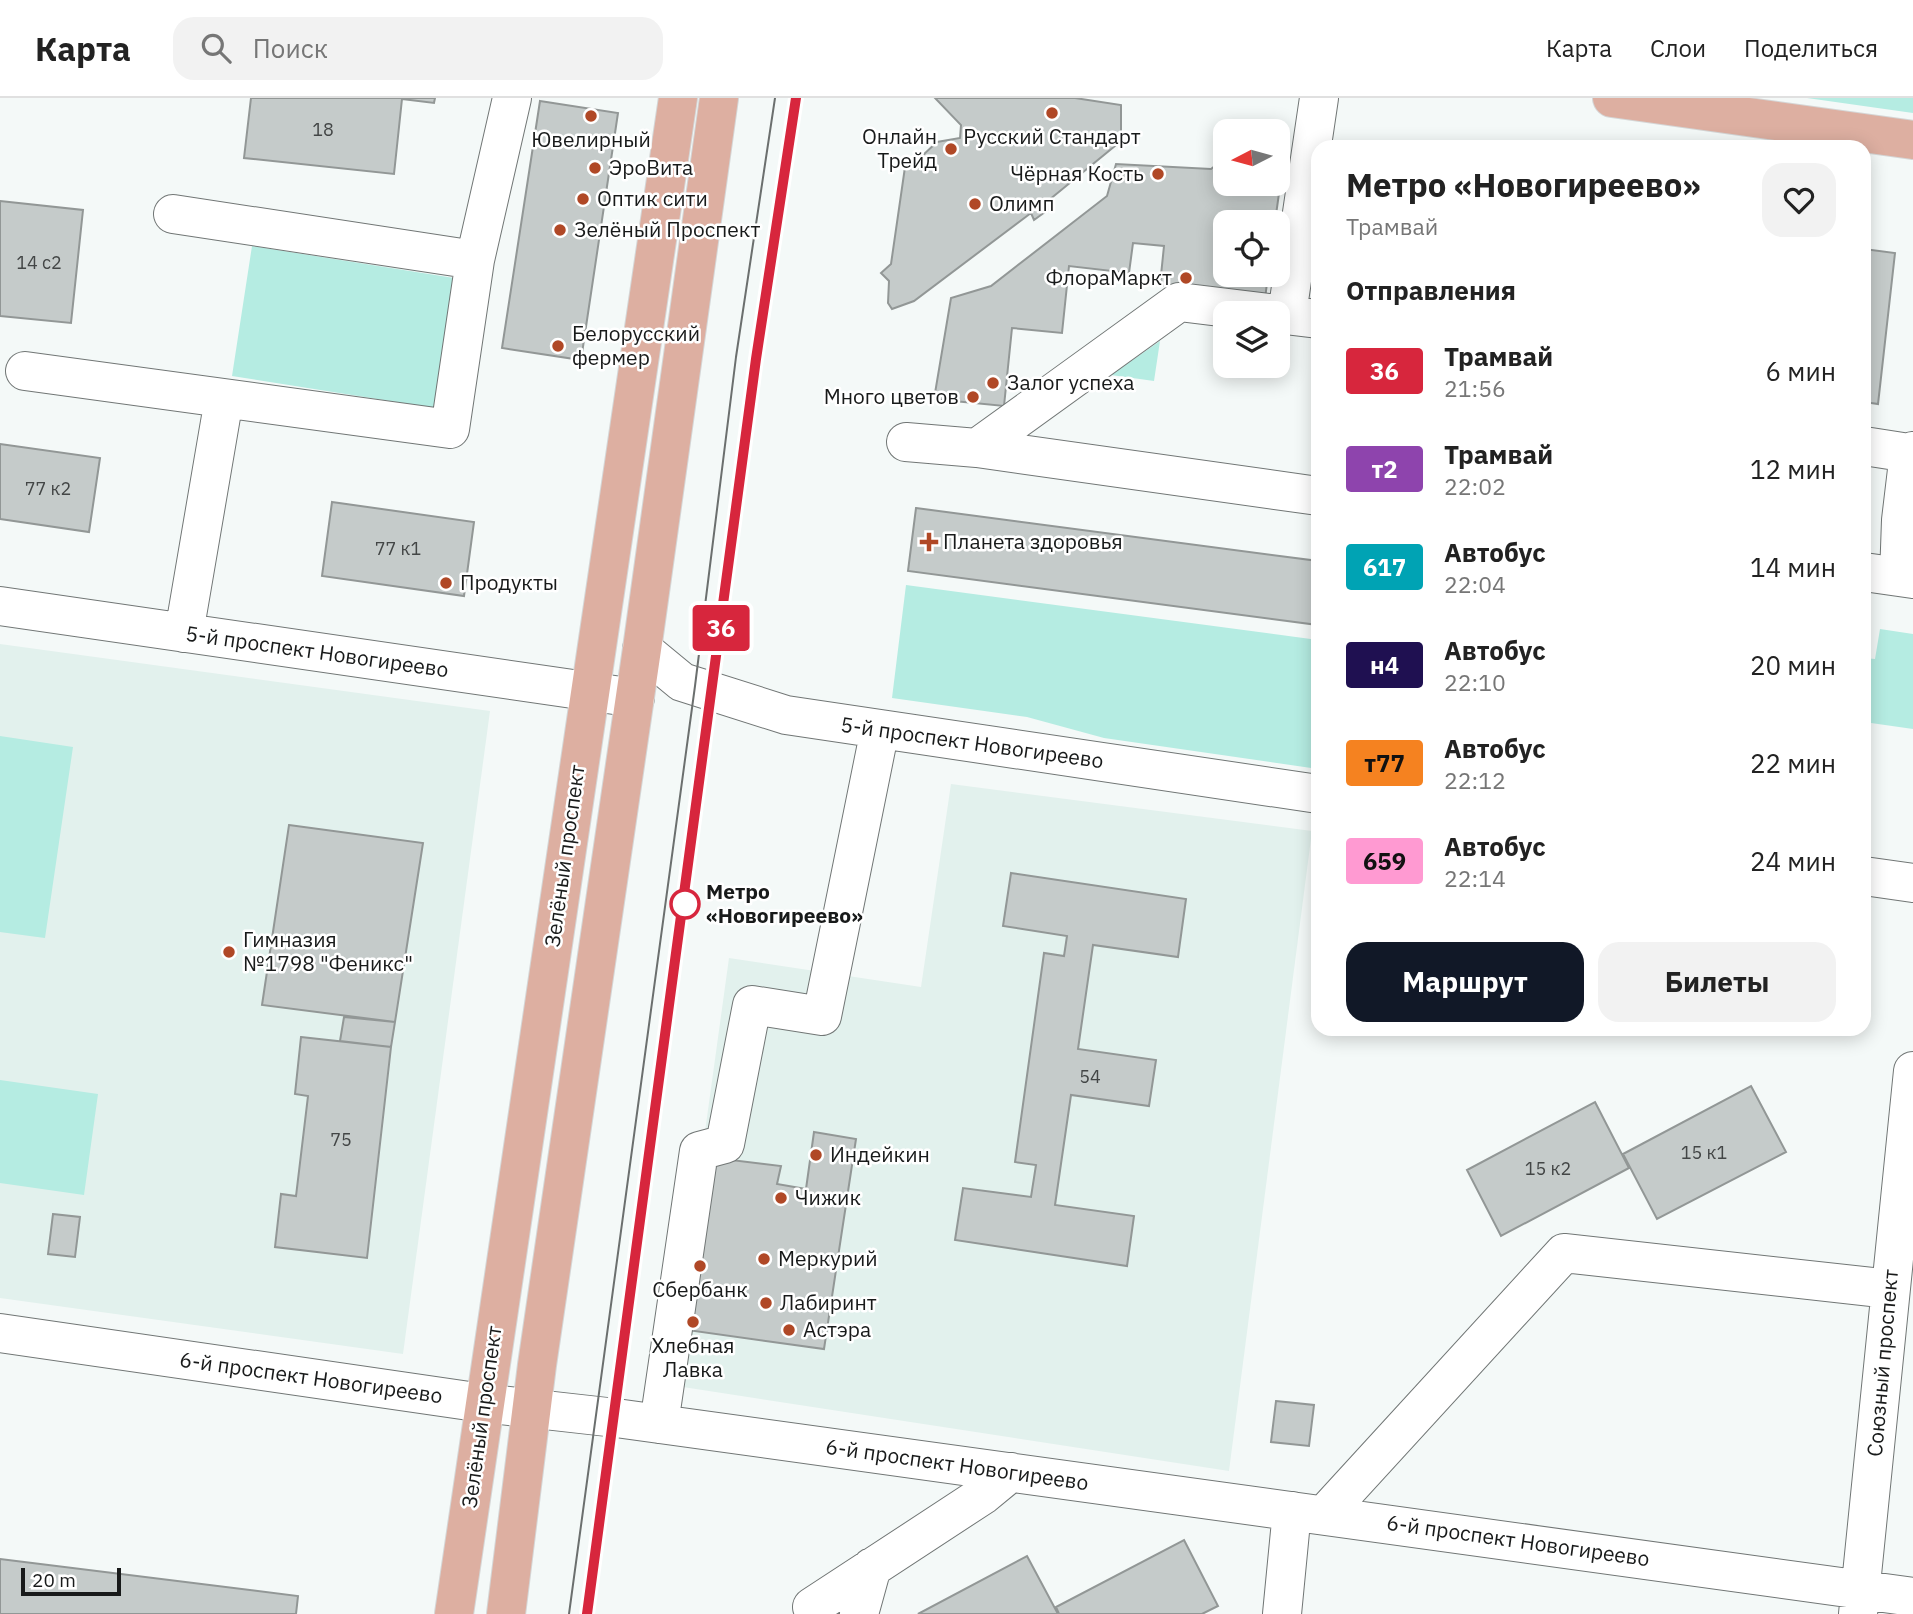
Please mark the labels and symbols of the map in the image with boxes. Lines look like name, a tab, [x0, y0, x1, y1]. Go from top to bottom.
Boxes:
marker: Русский Стандарт	[1044, 105, 1060, 121]
marker: Ювелирный	[583, 108, 599, 124]
house number: 18	[312, 118, 334, 141]
north arrow	[1213, 119, 1290, 196]
place label: Онлайн Трейд	[862, 122, 937, 174]
place label: Русский Стандарт	[963, 122, 1141, 150]
place label: Ювелирный	[531, 125, 651, 153]
marker: Онлайн Трейд	[943, 141, 959, 157]
place label: ЭроВита	[609, 153, 693, 181]
place label: Чёрная Кость	[1010, 159, 1144, 187]
marker: ЭроВита	[587, 160, 603, 176]
marker: Чёрная Кость	[1150, 166, 1166, 182]
place label: Оптик сити	[597, 184, 708, 212]
place label: Олимп	[989, 189, 1055, 217]
marker: Оптик сити	[575, 191, 591, 207]
marker: Олимп	[967, 196, 983, 212]
place label: Зелёный Проспект	[574, 215, 760, 243]
marker: Зелёный Проспект	[552, 222, 568, 238]
house number: 14 с2	[16, 251, 62, 274]
place label: ФлораМаркт	[1046, 263, 1172, 291]
marker: ФлораМаркт	[1178, 270, 1194, 286]
place label: Белорусский фермер	[572, 319, 700, 371]
marker: Белорусский фермер	[550, 338, 566, 354]
place label: Залог успеха	[1007, 368, 1134, 396]
marker: Залог успеха	[985, 375, 1001, 391]
place label: Много цветов	[824, 382, 959, 410]
marker: Много цветов	[965, 389, 981, 405]
house number: 77 к2	[25, 477, 71, 500]
place label: Планета здоровья	[943, 527, 1123, 555]
marker: Планета здоровья	[921, 534, 937, 550]
house number: 77 к1	[375, 537, 421, 560]
place label: Продукты	[460, 568, 558, 596]
marker: Продукты	[438, 575, 454, 591]
line badge: 36	[690, 605, 752, 651]
street label: 5-й проспект Новогиреево	[184, 619, 450, 683]
street label: 5-й проспект Новогиреево	[839, 710, 1105, 774]
street label: Зелёный проспект	[537, 763, 591, 949]
place label: Метро «Новогиреево»	[706, 877, 863, 929]
marker: Метро «Новогиреево»	[670, 889, 700, 919]
place label: Гимназия №1798 "Феникс"	[243, 925, 413, 977]
marker: Гимназия №1798 "Феникс"	[221, 944, 237, 960]
house number: 54	[1079, 1065, 1101, 1088]
house number: 75	[330, 1128, 352, 1151]
place label: Индейкин	[830, 1140, 930, 1168]
house number: 15 к1	[1681, 1141, 1727, 1164]
marker: Индейкин	[808, 1147, 824, 1163]
house number: 15 к2	[1525, 1157, 1571, 1180]
place label: Чижик	[795, 1183, 861, 1211]
marker: Чижик	[773, 1190, 789, 1206]
place label: Меркурий	[778, 1244, 878, 1272]
marker: Меркурий	[756, 1251, 772, 1267]
marker: Сбербанк	[692, 1258, 708, 1274]
street label: Союзный проспект	[1860, 1268, 1904, 1458]
place label: Сбербанк	[652, 1275, 748, 1303]
place label: Лабиринт	[780, 1288, 877, 1316]
marker: Лабиринт	[758, 1295, 774, 1311]
marker: Хлебная Лавка	[685, 1314, 701, 1330]
place label: Астэра	[803, 1315, 871, 1343]
marker: Астэра	[781, 1322, 797, 1338]
street label: Зелёный проспект	[454, 1324, 508, 1510]
place label: Хлебная Лавка	[651, 1331, 735, 1383]
street label: 6-й проспект Новогиреево	[178, 1345, 444, 1409]
street label: 6-й проспект Новогиреево	[824, 1432, 1090, 1496]
street label: 6-й проспект Новогиреево	[1385, 1508, 1651, 1572]
scale bar	[21, 1565, 121, 1597]

